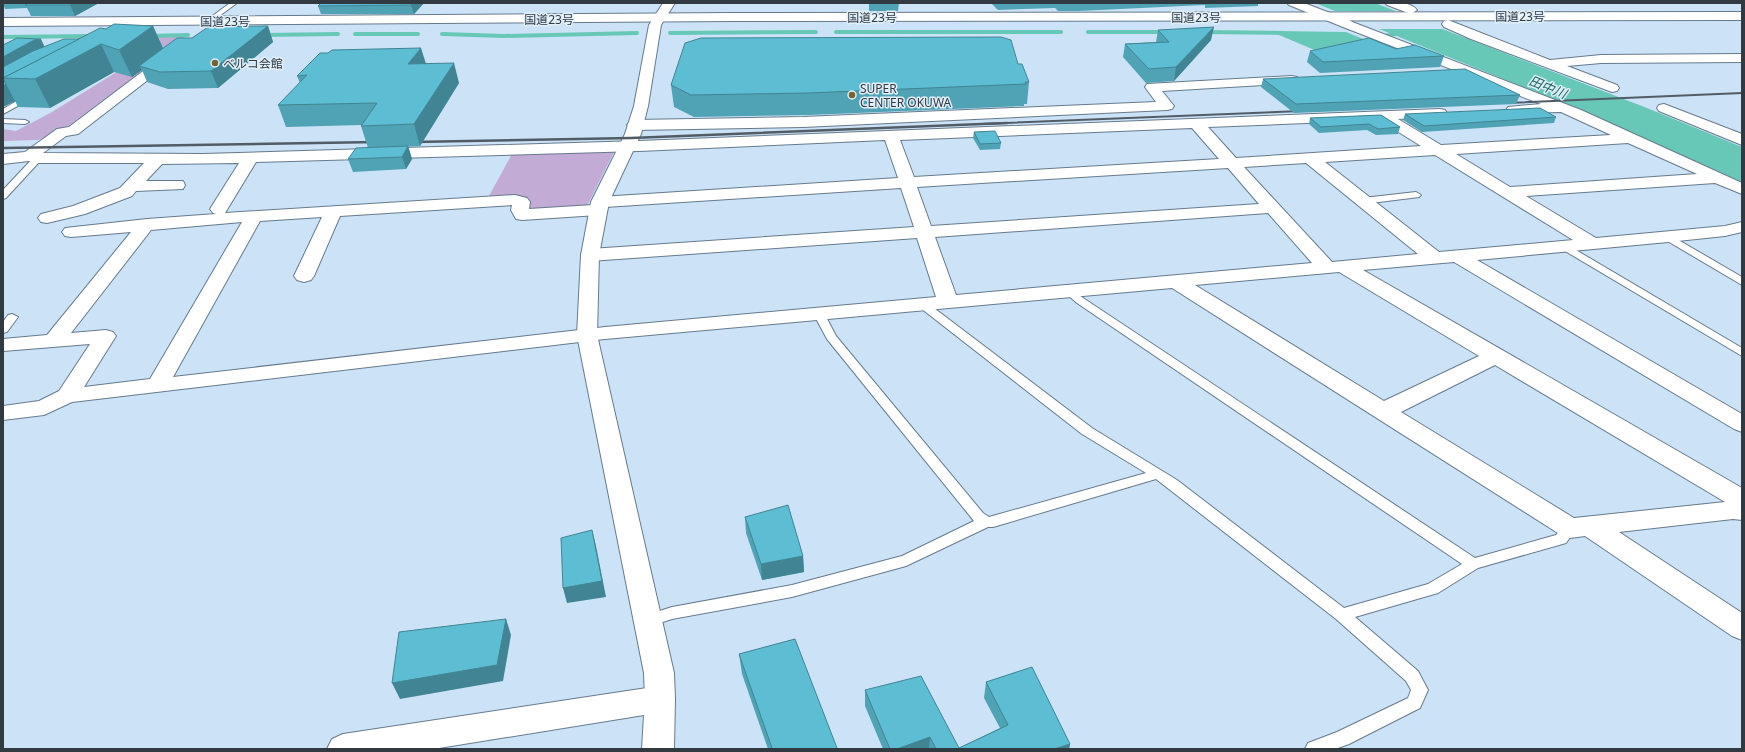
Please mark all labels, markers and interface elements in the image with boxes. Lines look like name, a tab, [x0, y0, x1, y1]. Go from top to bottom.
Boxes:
street label: 国道23号	[1495, 8, 1545, 25]
street label: 国道23号	[847, 9, 897, 26]
street label: 国道23号	[1171, 9, 1221, 26]
street label: 国道23号	[524, 11, 574, 28]
street label: 国道23号	[200, 13, 250, 30]
place label: ベルコ会館	[223, 55, 283, 72]
marker: ベルコ会館	[210, 58, 220, 68]
water label: 田中川	[1527, 71, 1571, 103]
place label: SUPER CENTER OKUWA	[860, 80, 952, 111]
marker: SUPER CENTER OKUWA	[847, 90, 857, 100]

